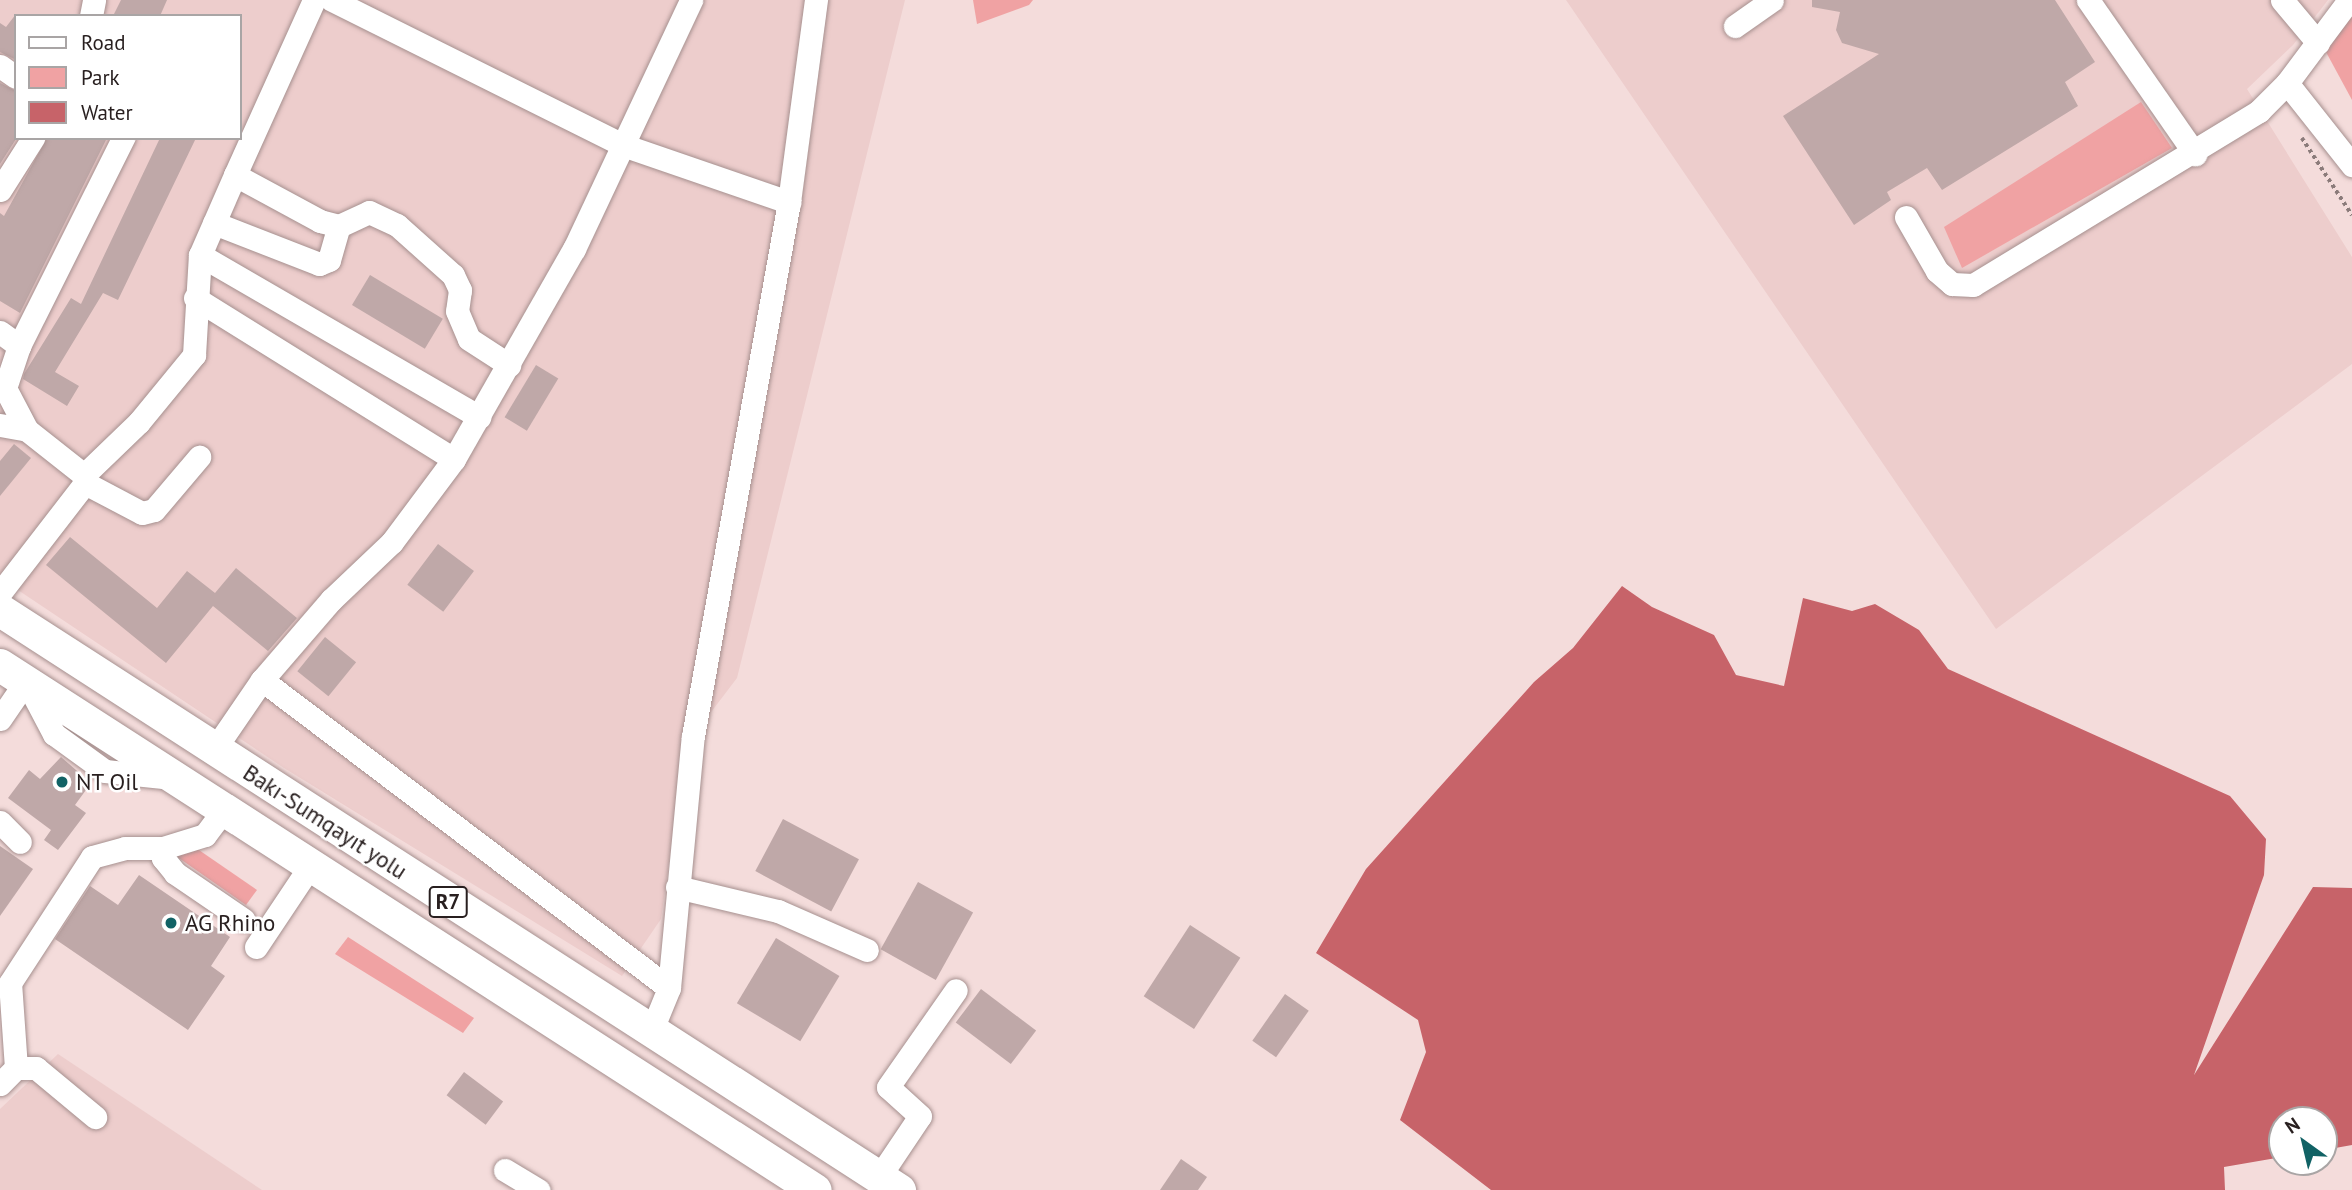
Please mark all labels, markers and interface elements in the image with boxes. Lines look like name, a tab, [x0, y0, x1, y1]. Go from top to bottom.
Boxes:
legend	[14, 14, 242, 140]
text: Road	[81, 29, 125, 56]
text: Park	[81, 64, 120, 91]
text: Water	[81, 99, 133, 126]
street label: Bakı-Sumqayıt yolu	[238, 759, 412, 885]
place label: NT Oil	[76, 768, 139, 796]
marker: NT Oil	[54, 774, 70, 790]
road number: R7	[427, 884, 469, 920]
place label: AG Rhino	[185, 909, 275, 937]
marker: AG Rhino	[163, 915, 179, 931]
north arrow	[2268, 1106, 2338, 1176]
text: N	[2280, 1112, 2304, 1139]

